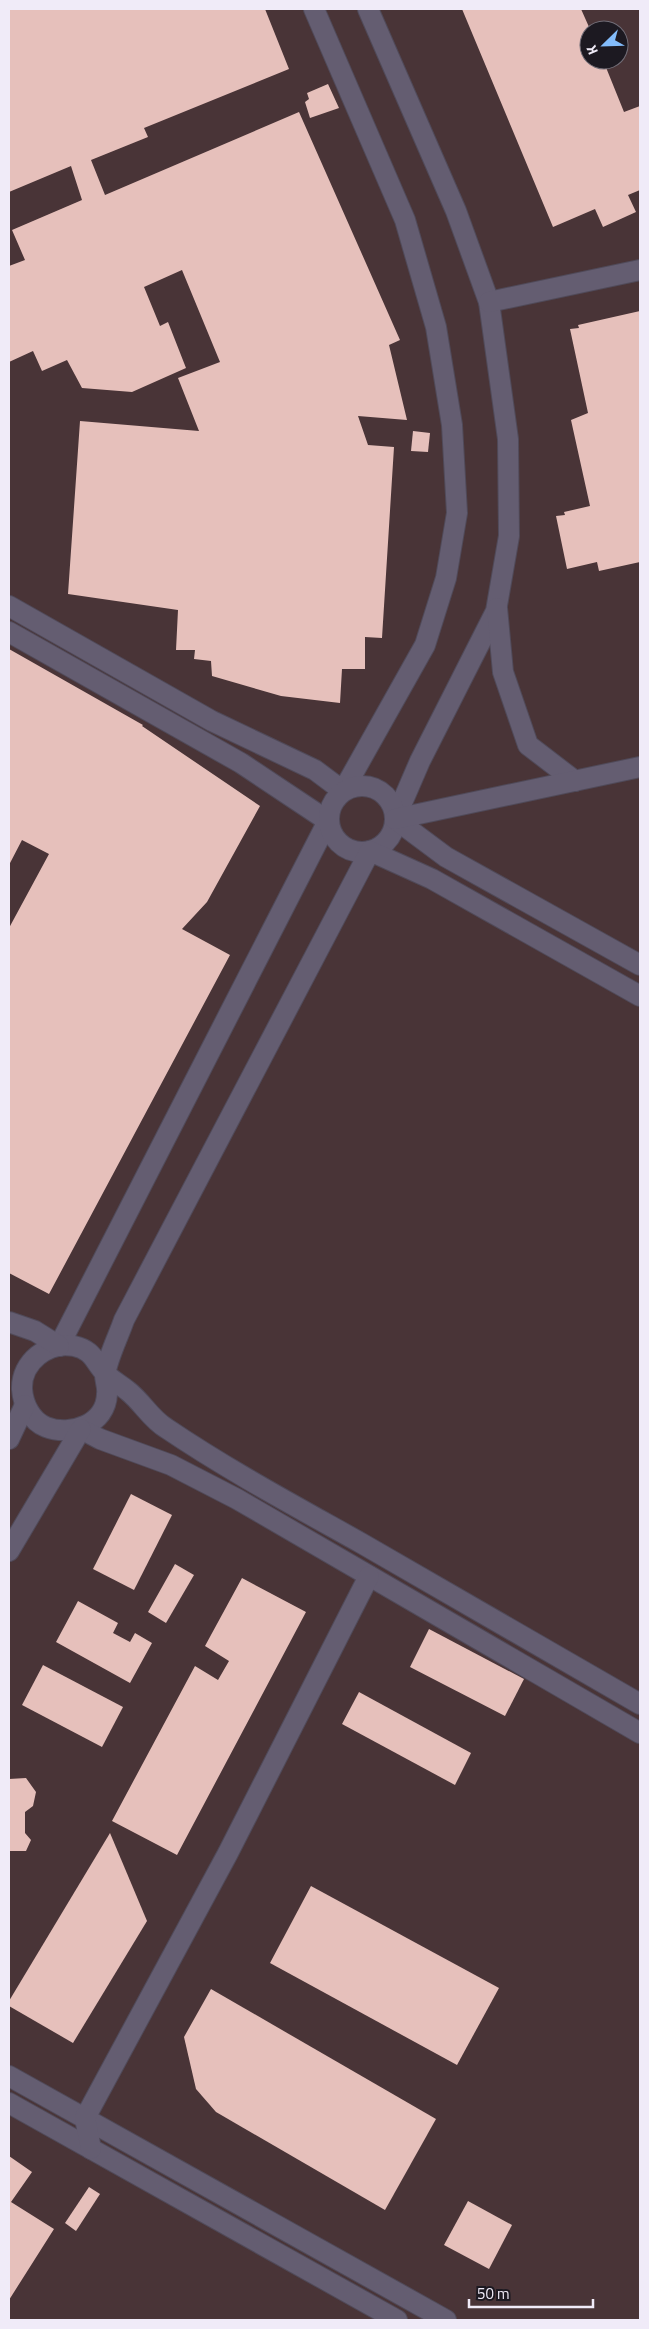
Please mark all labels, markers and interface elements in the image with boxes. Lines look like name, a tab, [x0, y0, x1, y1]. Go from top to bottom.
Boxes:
north arrow	[579, 20, 629, 70]
text: K	[580, 42, 603, 58]
scale bar	[469, 2276, 593, 2308]
text: 50 m	[477, 2282, 510, 2305]

